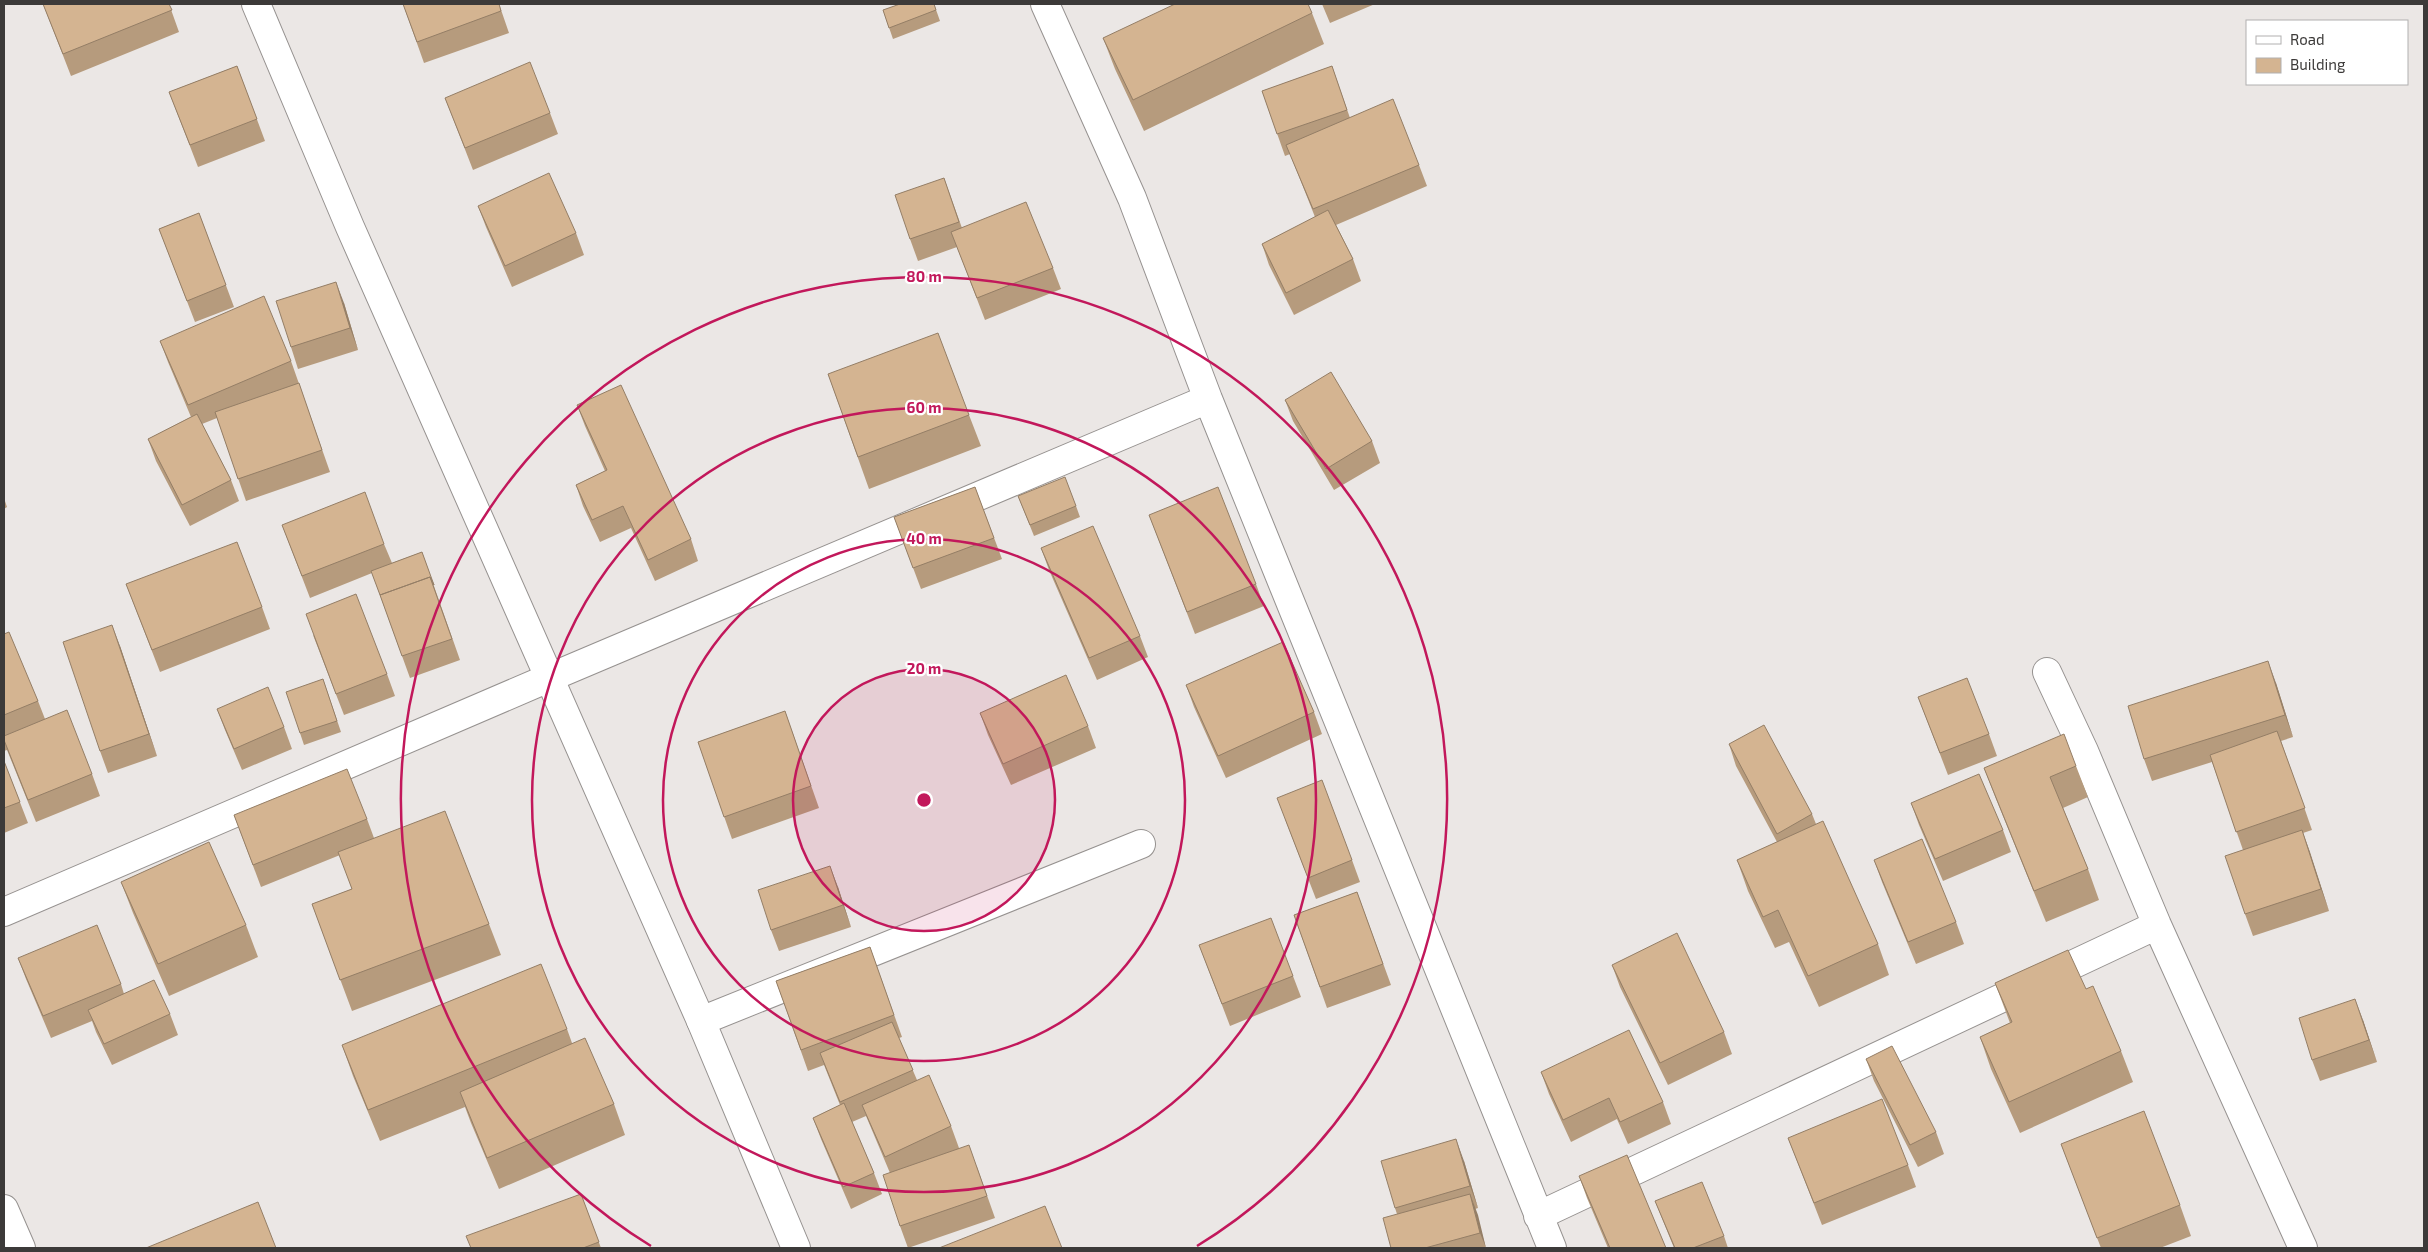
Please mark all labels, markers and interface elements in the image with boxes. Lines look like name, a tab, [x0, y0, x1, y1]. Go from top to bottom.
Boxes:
legend	[2246, 20, 2408, 85]
text: Road	[2290, 30, 2325, 48]
text: Building	[2290, 55, 2346, 73]
text: 80 m	[906, 267, 942, 285]
text: 60 m	[907, 398, 941, 416]
text: 40 m	[906, 529, 942, 547]
text: 20 m	[907, 659, 941, 677]
centre of rings	[915, 791, 933, 809]

